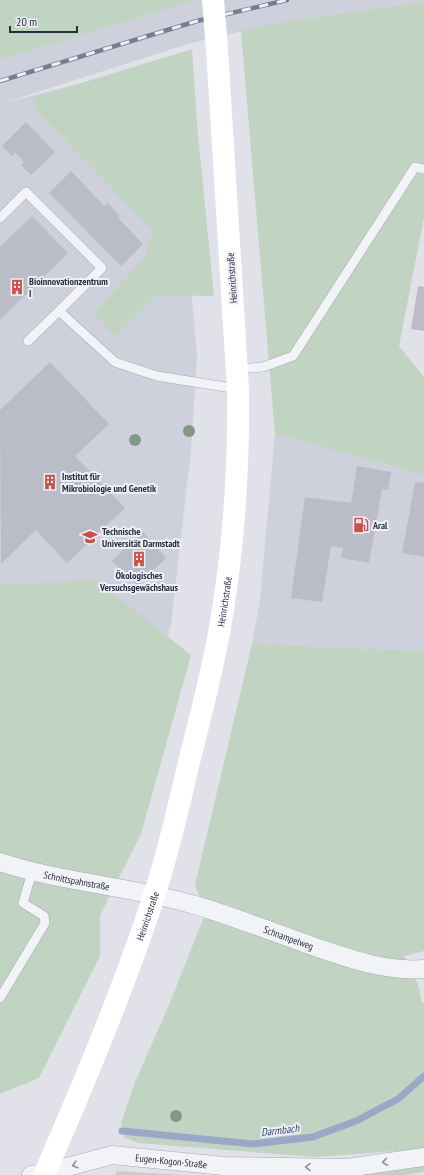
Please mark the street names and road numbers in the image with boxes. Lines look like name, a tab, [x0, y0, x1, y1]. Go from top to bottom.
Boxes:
street label: Heinrichstraße	[224, 252, 240, 304]
street label: Heinrichstraße	[214, 575, 234, 628]
street label: Schnittspahnstraße	[43, 868, 111, 893]
street label: Heinrichstraße	[133, 890, 162, 942]
street label: Schnampelweg	[262, 922, 315, 953]
street label: Eugen-Kogon-Straße	[135, 1151, 208, 1171]

